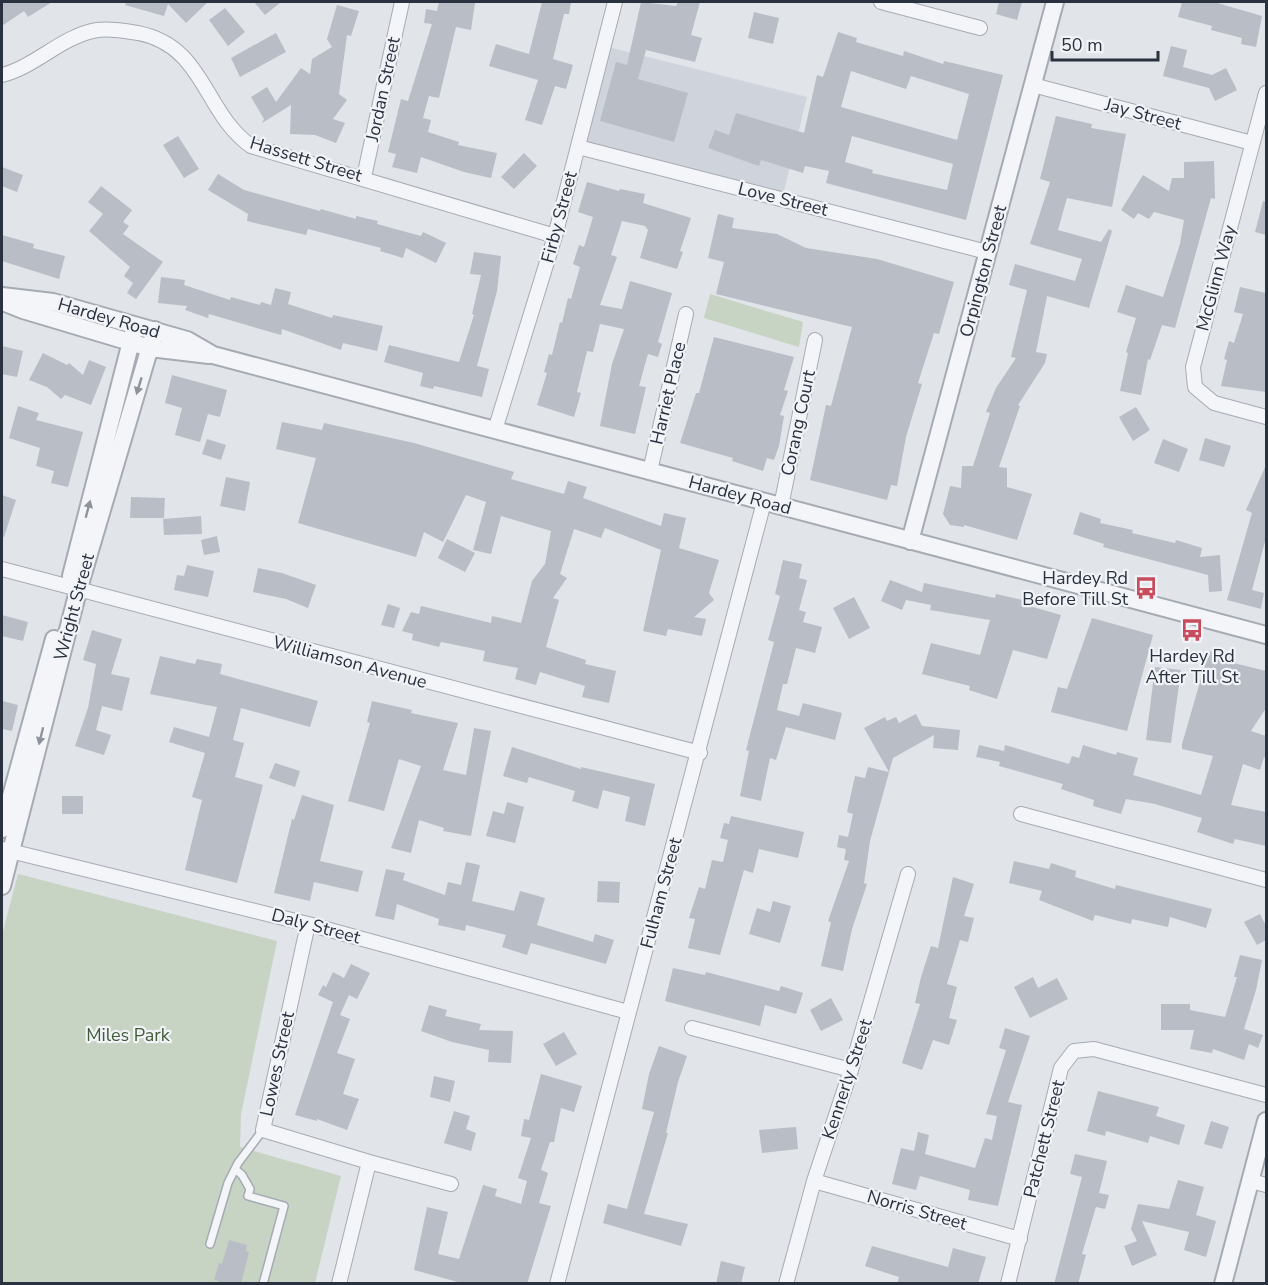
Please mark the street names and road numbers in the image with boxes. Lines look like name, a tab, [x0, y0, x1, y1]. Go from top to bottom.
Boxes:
street label: Jordan Street	[360, 34, 406, 144]
street label: Jay Street	[1101, 92, 1185, 136]
street label: Hassett Street	[247, 131, 366, 188]
street label: Firby Street	[535, 168, 583, 265]
street label: Love Street	[735, 176, 831, 222]
street label: Orpington Street	[954, 202, 1012, 340]
street label: McGlinn Way	[1190, 222, 1242, 334]
street label: Hardey Road	[55, 292, 163, 344]
street label: Harriet Place	[645, 339, 691, 447]
street label: Corang Court	[775, 367, 821, 478]
street label: Hardey Road	[686, 470, 794, 520]
street label: Wright Street	[48, 550, 100, 663]
street label: Williamson Avenue	[270, 630, 430, 694]
street label: Fulham Street	[635, 834, 688, 951]
street label: Daly Street	[269, 903, 364, 950]
street label: Lowes Street	[254, 1009, 300, 1119]
street label: Kennerly Street	[816, 1015, 878, 1142]
street label: Patchett Street	[1018, 1077, 1070, 1201]
street label: Norris Street	[864, 1184, 970, 1236]

